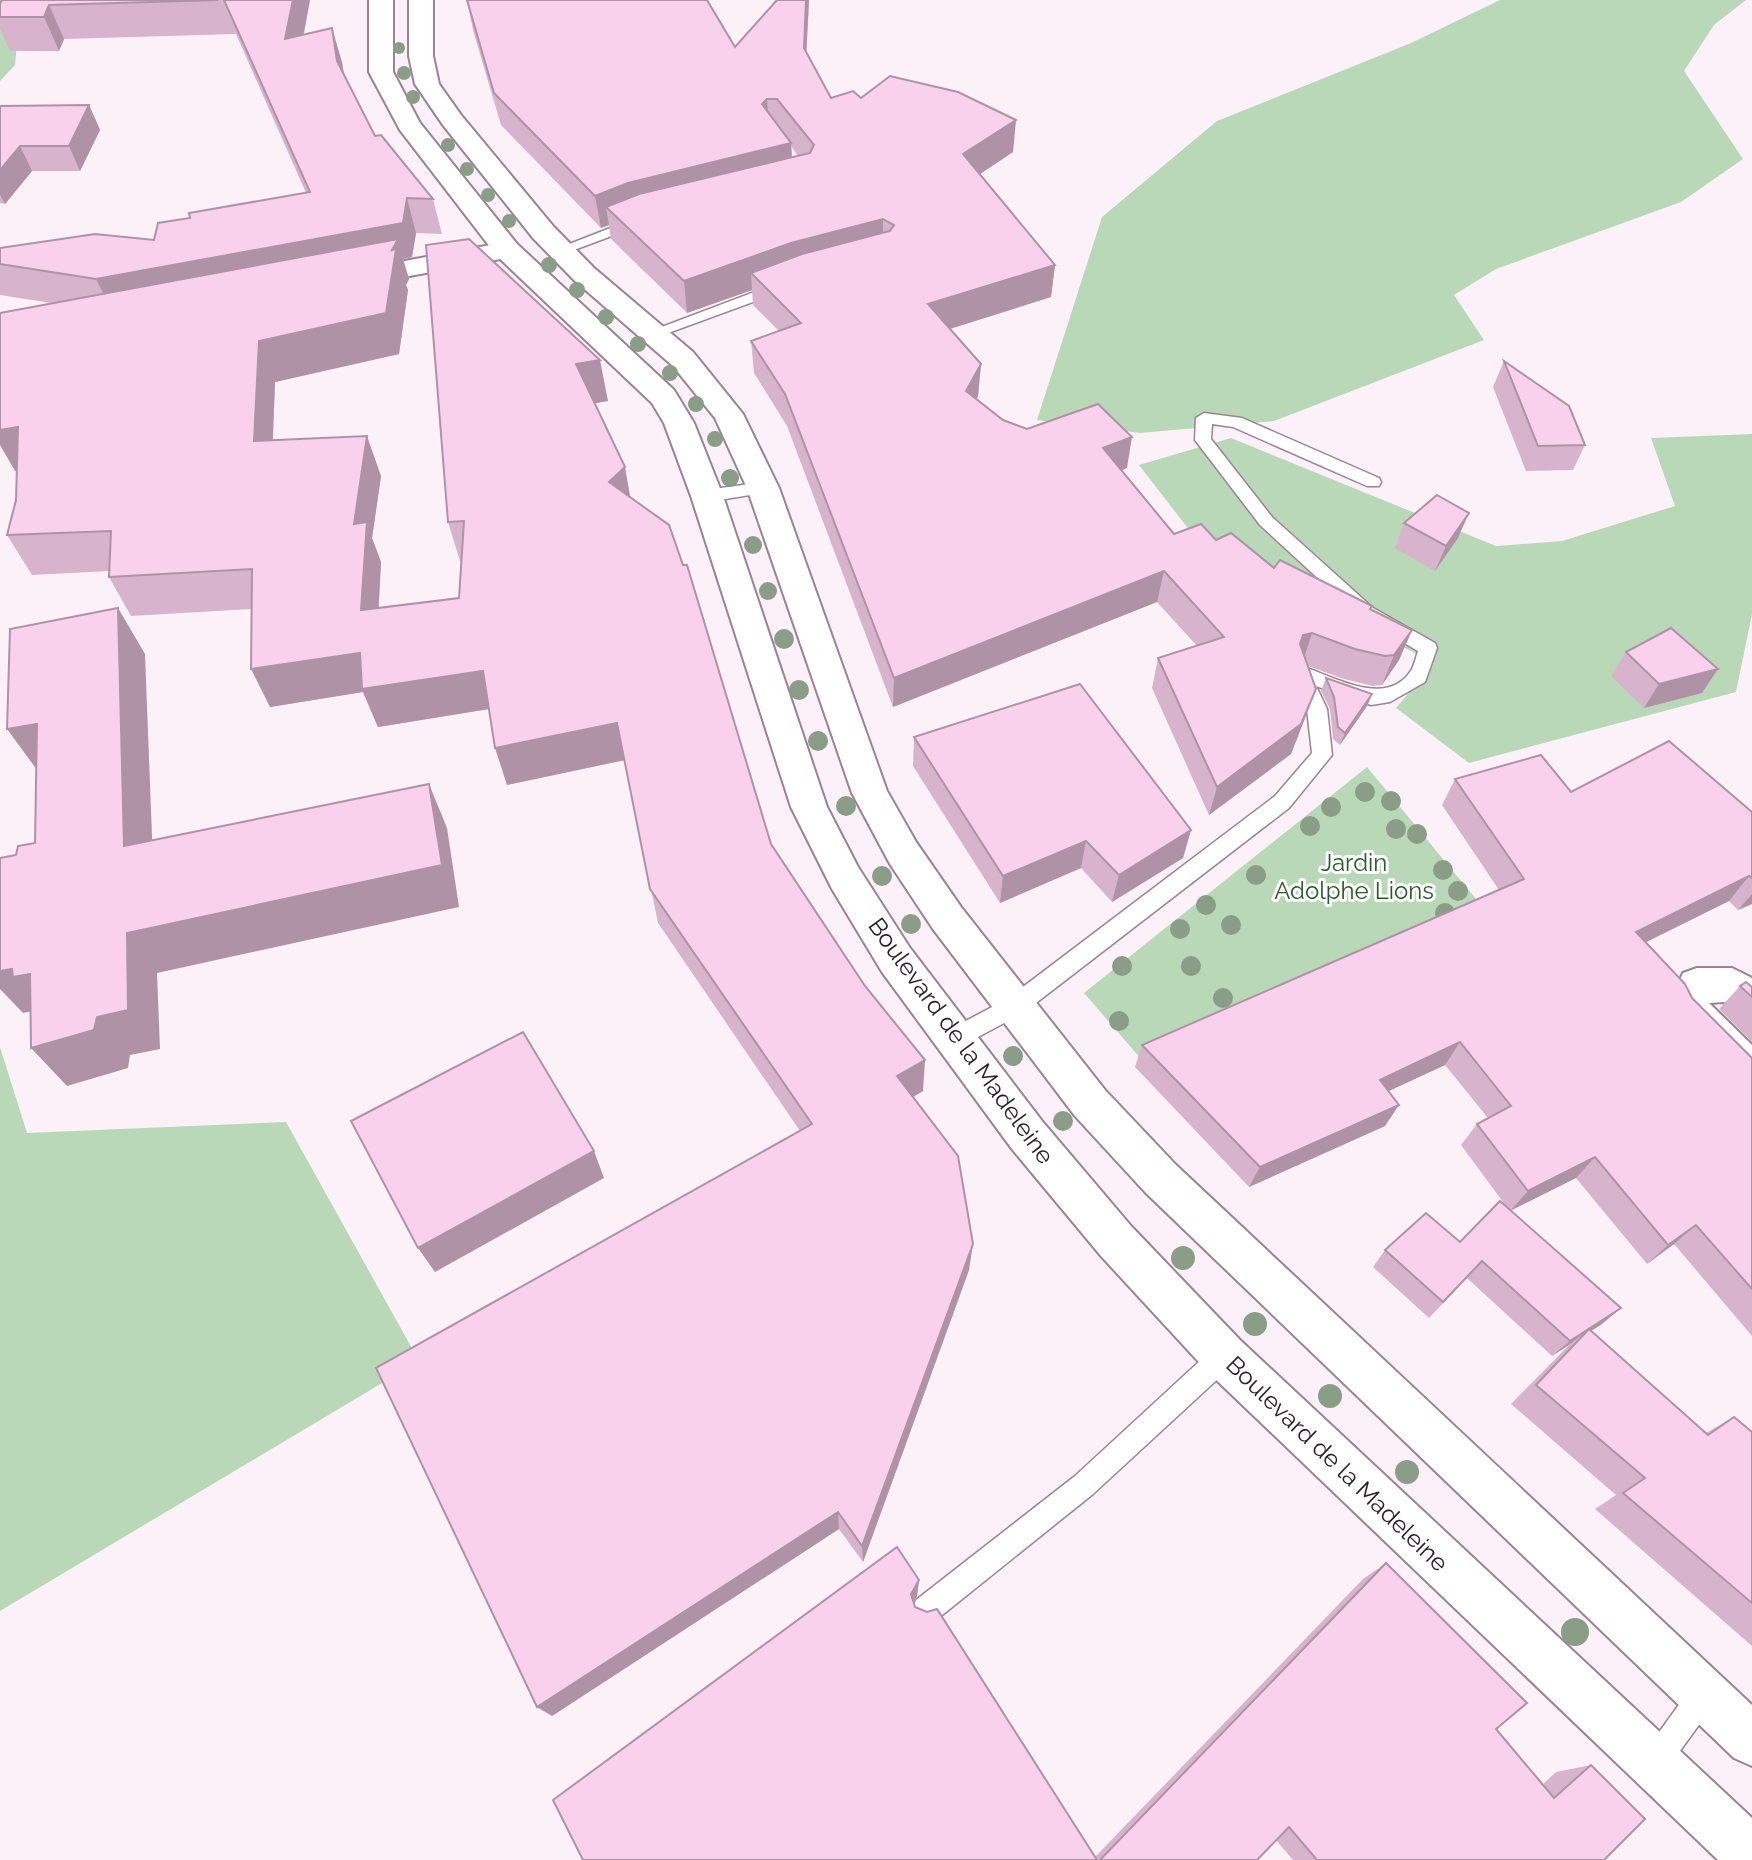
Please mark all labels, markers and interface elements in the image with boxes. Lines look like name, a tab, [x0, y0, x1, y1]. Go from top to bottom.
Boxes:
park label: Jardin Adolphe Lions	[1274, 848, 1434, 905]
street label: Boulevard de la Madeleine	[862, 912, 1061, 1169]
street label: Boulevard de la Madeleine	[1220, 1350, 1454, 1577]

